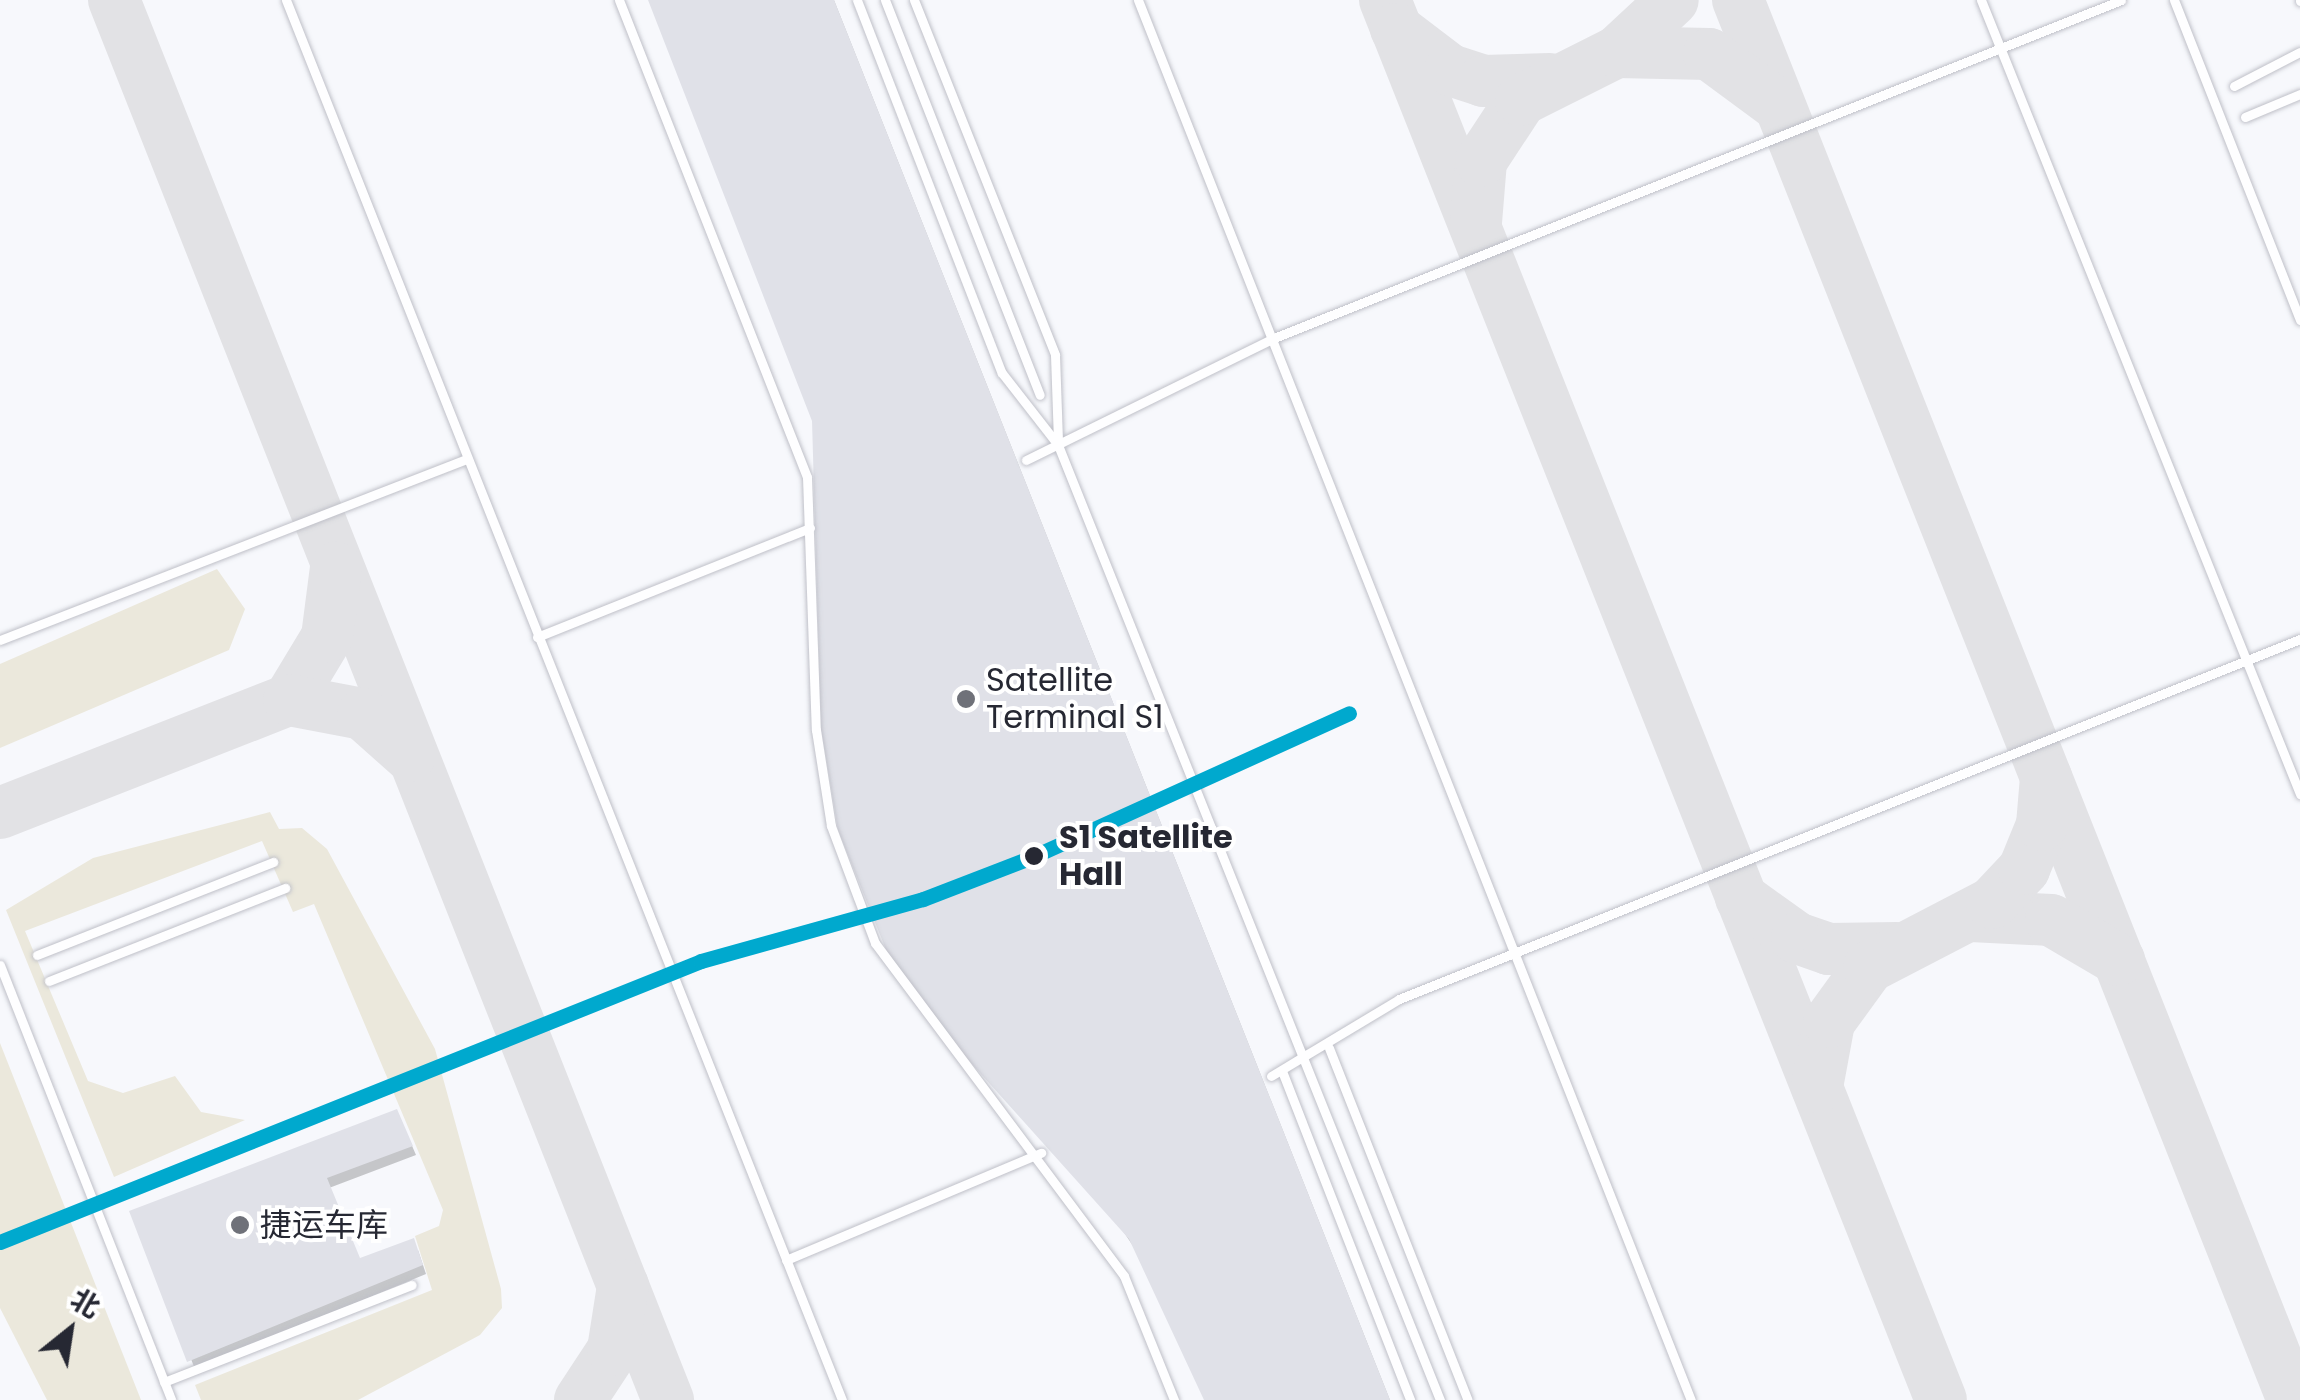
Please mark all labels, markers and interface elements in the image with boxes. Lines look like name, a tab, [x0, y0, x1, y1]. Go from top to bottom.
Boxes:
place label: Satellite Terminal S1	[986, 662, 1163, 737]
marker: Satellite Terminal S1	[955, 688, 977, 710]
place label: S1 Satellite Hall	[1059, 819, 1233, 894]
marker: S1 Satellite Hall	[1018, 840, 1050, 872]
place label: 捷运车库	[260, 1206, 388, 1244]
marker: 捷运车库	[229, 1214, 251, 1236]
north arrow	[20, 1280, 120, 1380]
text: 北	[63, 1280, 107, 1327]

